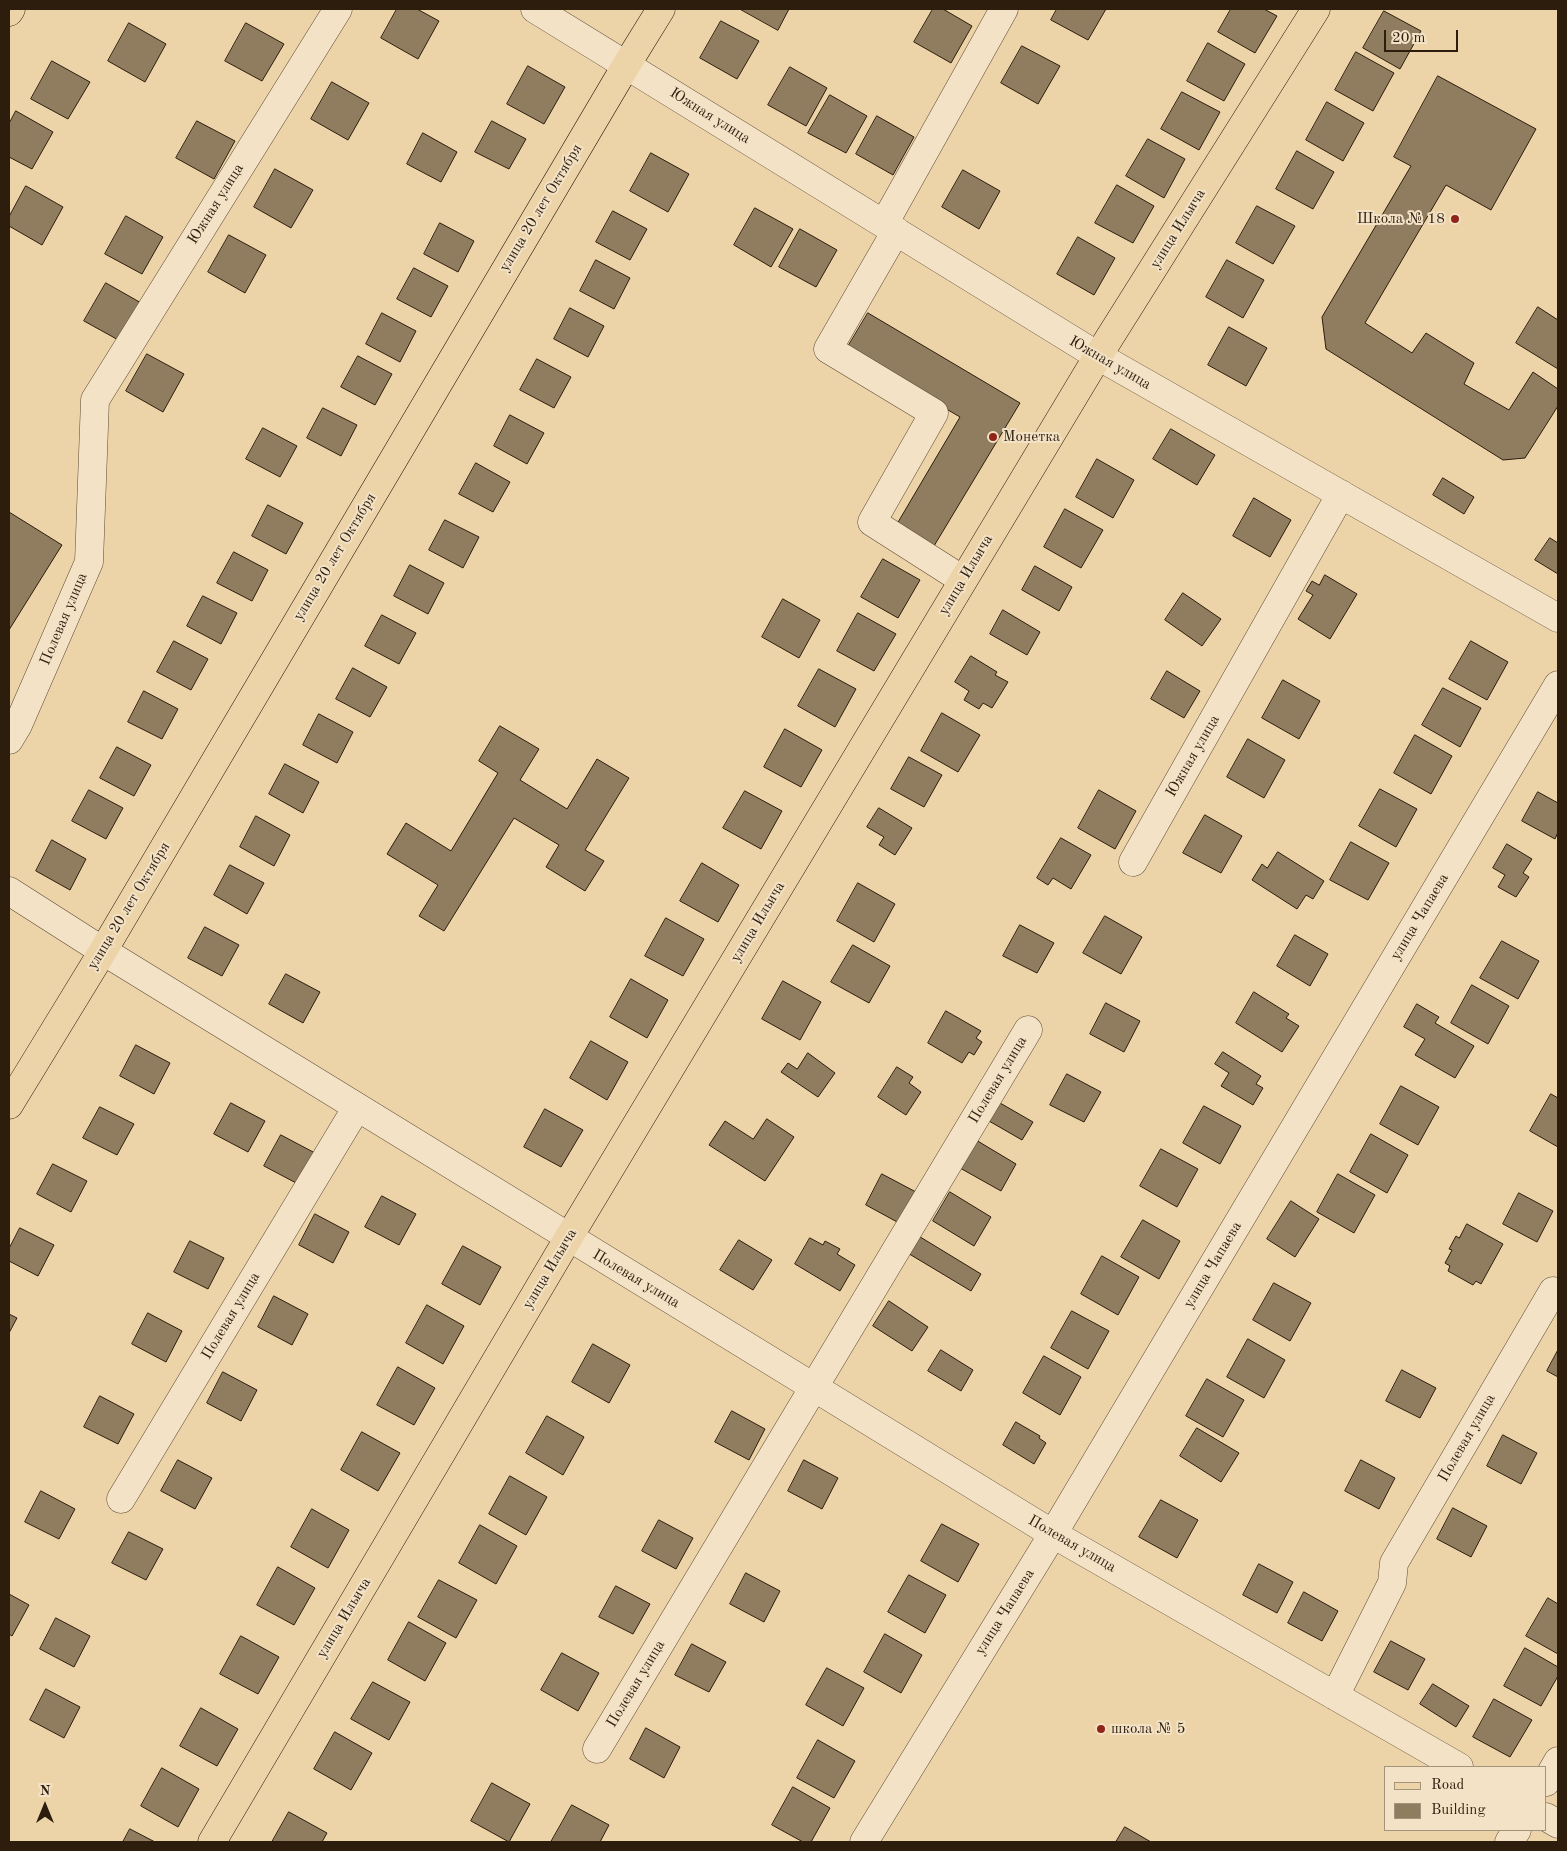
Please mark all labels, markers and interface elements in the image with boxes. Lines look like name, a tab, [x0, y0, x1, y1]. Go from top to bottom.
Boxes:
scale bar	[1387, 20, 1461, 52]
text: 20 m	[1392, 31, 1426, 46]
street label: Южная улица	[666, 84, 754, 148]
street label: улица 20 лет Октября	[496, 141, 586, 275]
street label: Южная улица	[184, 160, 248, 248]
street label: улица Ильича	[1146, 186, 1210, 272]
place label: Школа № 18	[1357, 210, 1445, 228]
marker: Школа № 18	[1449, 213, 1461, 225]
street label: Южная улица	[1066, 332, 1154, 394]
place label: Монетка	[1003, 428, 1060, 446]
marker: Монетка	[987, 431, 999, 443]
street label: улица 20 лет Октября	[290, 490, 380, 624]
street label: улица Ильича	[935, 531, 997, 619]
street label: Полевая улица	[36, 570, 92, 668]
street label: Южная улица	[1162, 712, 1224, 800]
street label: улица 20 лет Октября	[84, 839, 174, 973]
street label: улица Чапаева	[1387, 870, 1453, 964]
street label: улица Ильича	[727, 878, 789, 966]
street label: Полевая улица	[965, 1033, 1031, 1127]
street label: улица Чапаева	[1180, 1218, 1246, 1312]
street label: улица Ильича	[519, 1225, 581, 1313]
street label: Полевая улица	[589, 1246, 683, 1312]
street label: Полевая улица	[198, 1269, 264, 1363]
street label: Полевая улица	[1435, 1391, 1499, 1485]
street label: Полевая улица	[1025, 1512, 1119, 1576]
street label: улица Чапаева	[971, 1566, 1039, 1658]
street label: улица Ильича	[313, 1574, 375, 1662]
street label: Полевая улица	[603, 1637, 669, 1731]
place label: школа № 5	[1111, 1720, 1185, 1738]
marker: школа № 5	[1095, 1723, 1107, 1735]
legend	[1384, 1766, 1547, 1831]
text: Road	[1431, 1778, 1464, 1793]
north arrow	[20, 1781, 70, 1831]
text: N	[40, 1784, 50, 1798]
text: Building	[1431, 1803, 1486, 1818]

